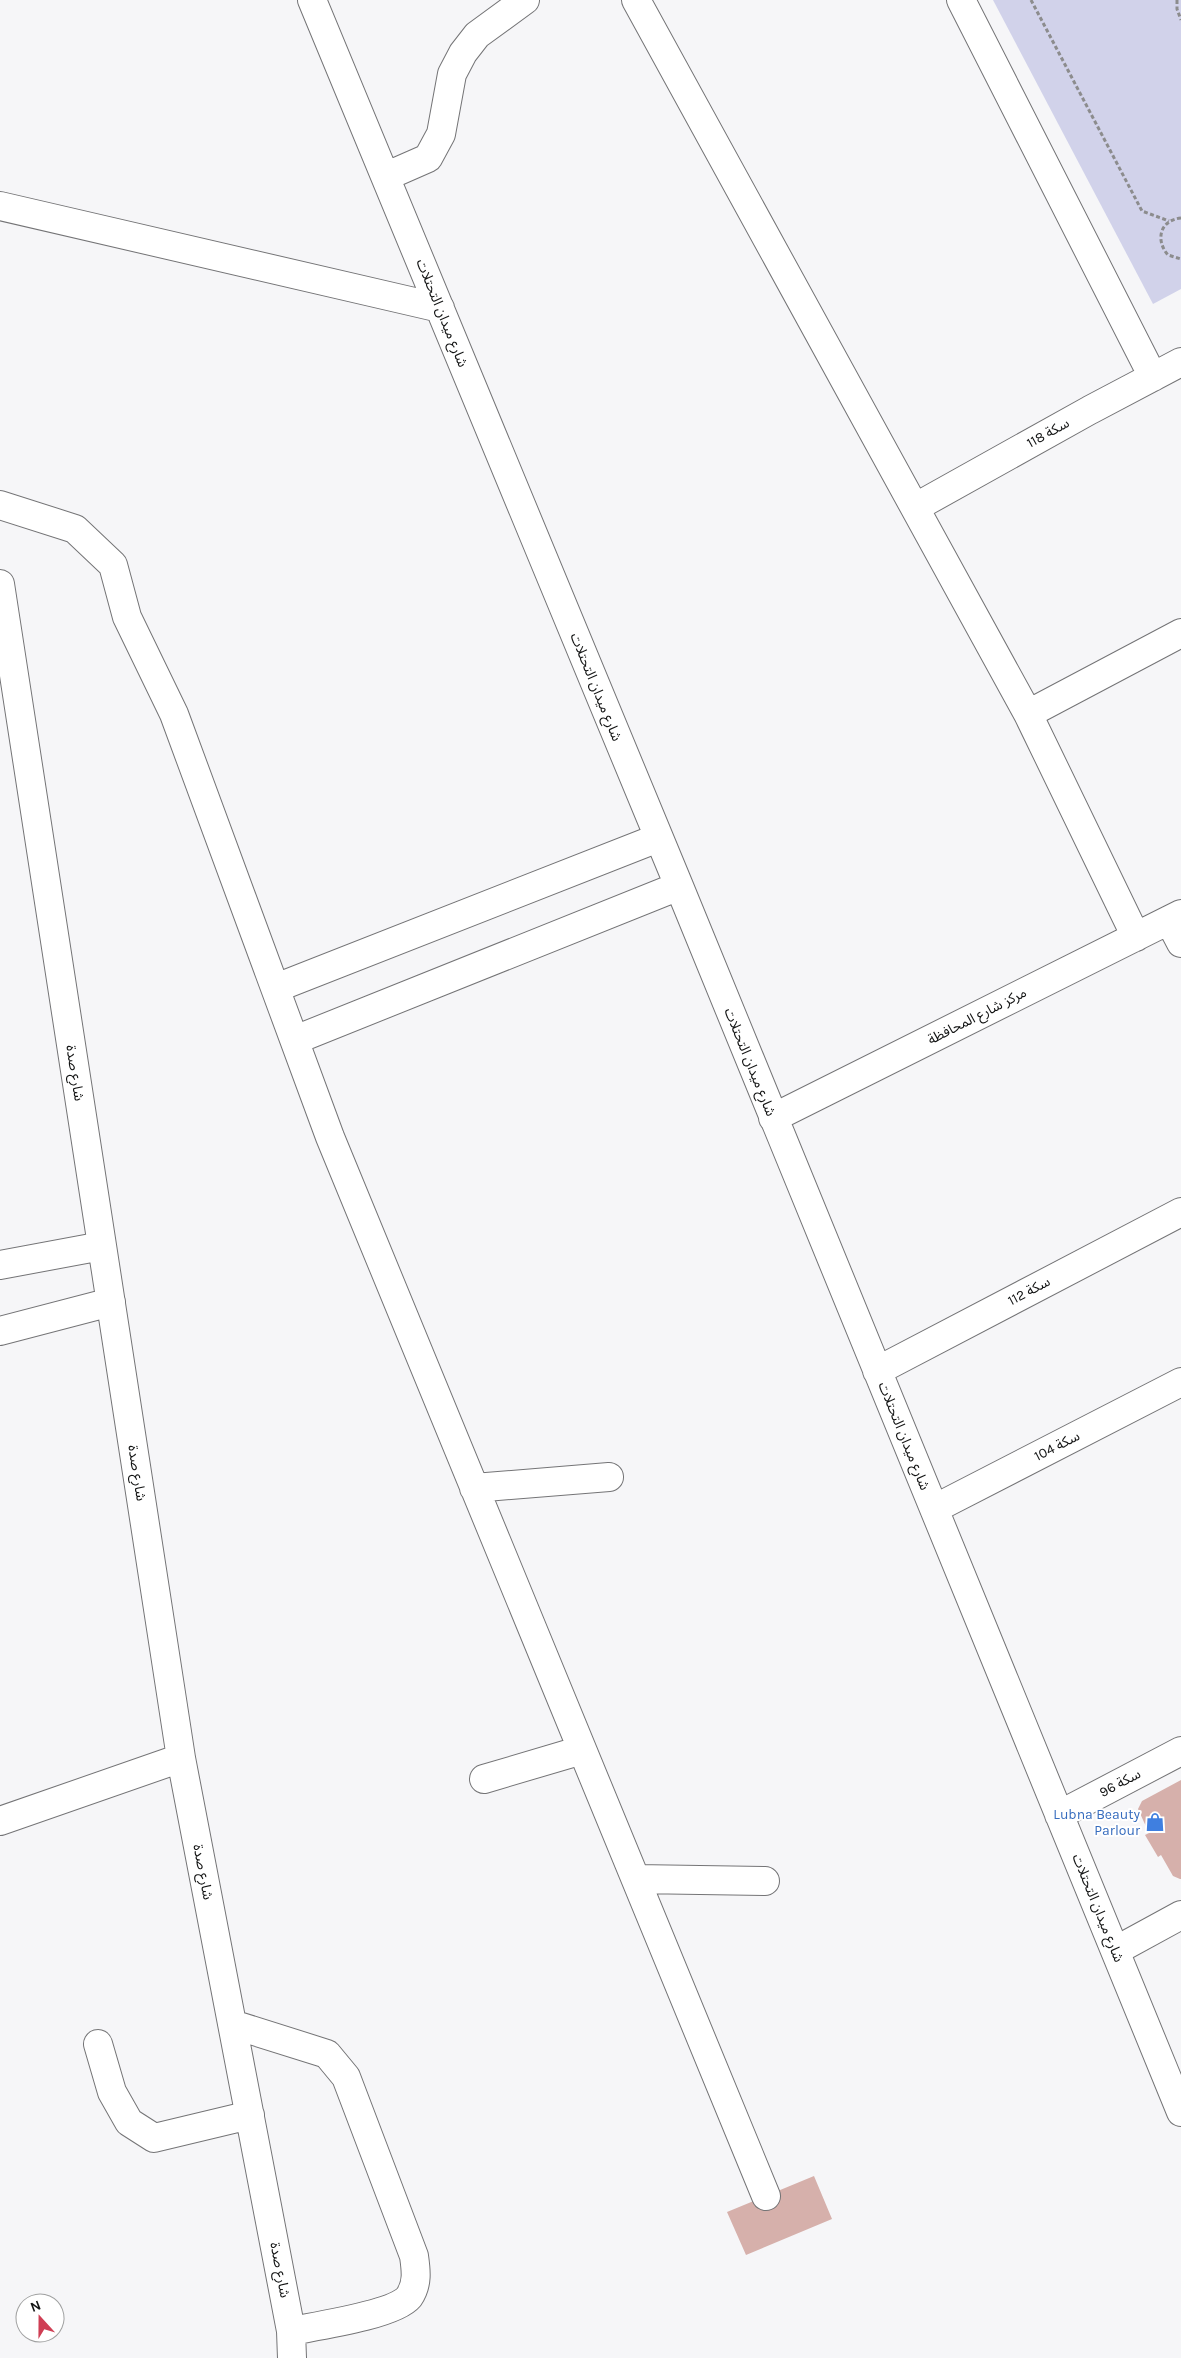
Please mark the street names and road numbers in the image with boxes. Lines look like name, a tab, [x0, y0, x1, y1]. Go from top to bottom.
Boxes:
street label: شارع ميدان التحتلات	[411, 256, 472, 371]
street label: سكة 118	[1024, 414, 1072, 452]
street label: شارع ميدان التحتلات	[565, 630, 626, 745]
street label: مركز شارع المحافظة	[925, 984, 1030, 1050]
street label: شارع ميدان التحتلات	[719, 1005, 780, 1120]
street label: شارع صدة	[60, 1044, 88, 1103]
street label: سكة 112	[1005, 1273, 1053, 1309]
street label: شارع ميدان التحتلات	[873, 1379, 934, 1494]
street label: سكة 104	[1031, 1427, 1083, 1465]
street label: شارع صدة	[122, 1444, 150, 1503]
street label: سكة 96	[1096, 1765, 1144, 1801]
street label: شارع صدة	[187, 1843, 217, 1902]
street label: شارع ميدان التحتلات	[1067, 1851, 1128, 1966]
street label: شارع صدة	[264, 2241, 294, 2300]

